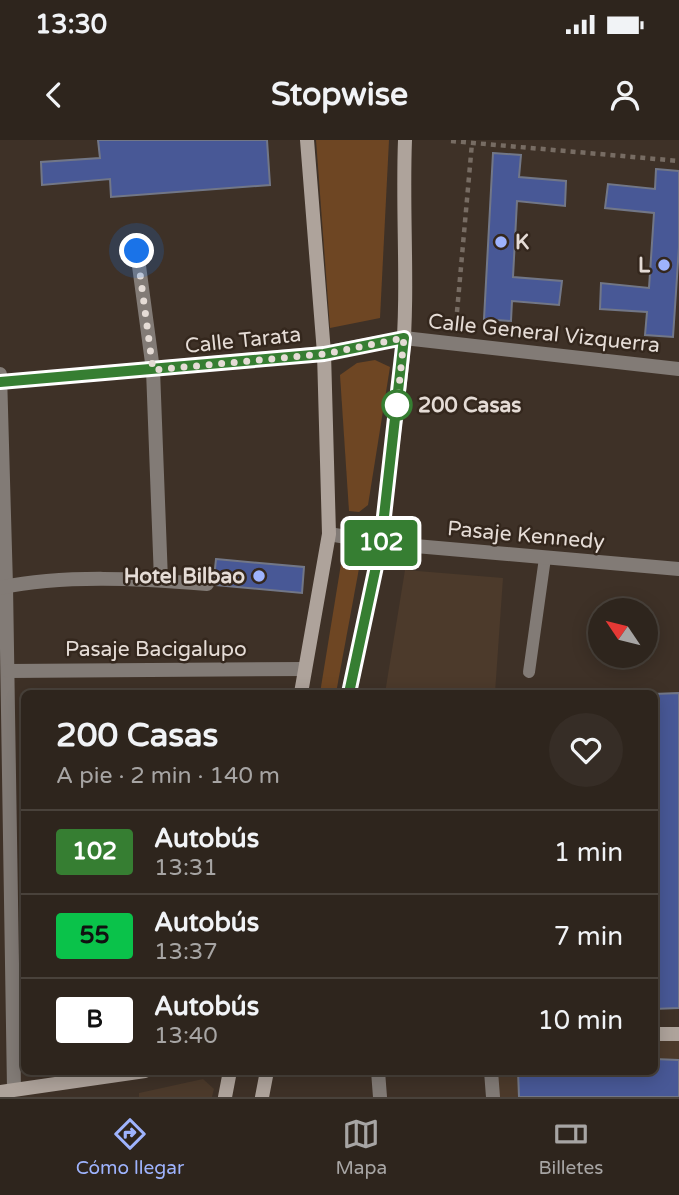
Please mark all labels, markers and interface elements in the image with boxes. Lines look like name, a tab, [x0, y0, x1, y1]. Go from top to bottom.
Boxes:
text: 13:30	[35, 9, 107, 40]
icon: back	[35, 76, 73, 114]
text: Stopwise	[271, 76, 408, 114]
icon: person	[606, 76, 644, 114]
place label: K	[515, 230, 529, 255]
your location	[119, 233, 154, 268]
marker: K	[493, 234, 509, 250]
place label: L	[638, 253, 651, 278]
marker: L	[656, 257, 672, 273]
street label: Calle General Vizquerra	[427, 309, 661, 358]
street label: Calle Tarata	[184, 322, 302, 359]
marker: 200 Casas	[382, 390, 412, 420]
place label: 200 Casas	[418, 393, 521, 418]
street label: Pasaje Kennedy	[446, 516, 606, 555]
line badge: 102	[341, 520, 421, 566]
text: 102	[358, 528, 404, 557]
place label: Hotel Bilbao	[124, 564, 245, 589]
marker: Hotel Bilbao	[251, 568, 267, 584]
north arrow	[588, 598, 658, 668]
map controls	[588, 598, 658, 668]
street label: Pasaje Bacigalupo	[65, 637, 247, 662]
button: heart	[549, 713, 623, 787]
text: 200 Casas	[56, 716, 218, 755]
text: A pie · 2 min · 140 m	[56, 762, 280, 790]
text: Autobús	[154, 823, 259, 854]
text: 102	[72, 837, 117, 866]
text: 1 min	[554, 837, 623, 868]
text: 13:31	[154, 854, 218, 882]
text: Autobús	[154, 907, 259, 938]
text: 55	[79, 921, 110, 950]
text: 7 min	[554, 921, 623, 952]
text: 13:37	[154, 938, 218, 966]
text: Autobús	[154, 991, 259, 1022]
text: B	[86, 1005, 103, 1034]
text: 10 min	[537, 1005, 623, 1036]
text: 13:40	[154, 1022, 218, 1050]
tab: Cómo llegar	[76, 1115, 184, 1179]
tab: Mapa	[335, 1115, 387, 1179]
tab: Billetes	[538, 1115, 603, 1179]

